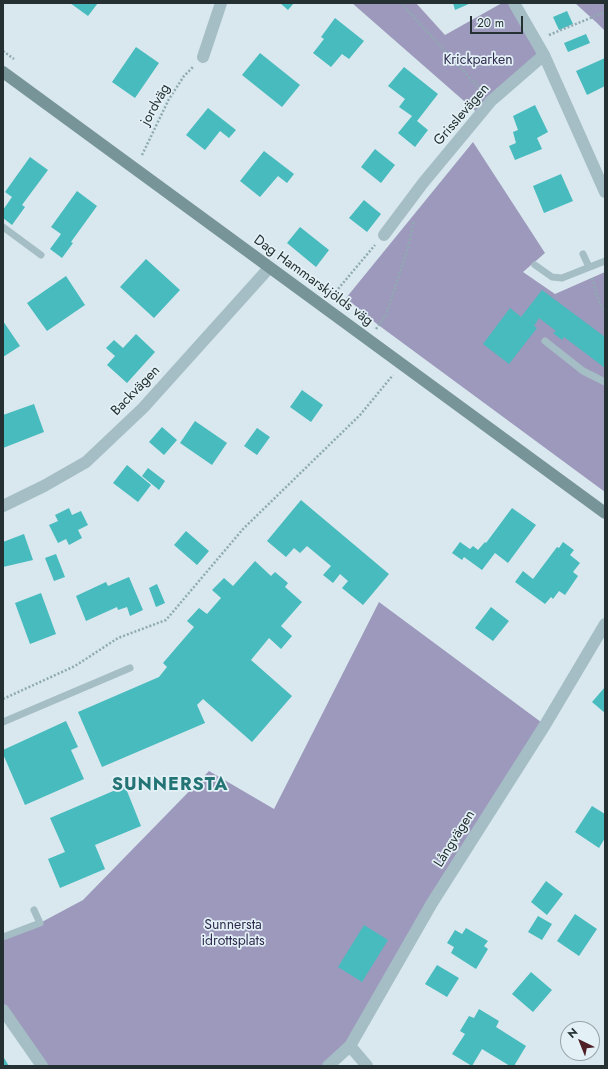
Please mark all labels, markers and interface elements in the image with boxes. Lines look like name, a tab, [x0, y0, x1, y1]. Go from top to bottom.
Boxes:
scale bar	[472, 8, 525, 34]
text: 20 m	[477, 14, 504, 32]
park label: Krickparken	[443, 53, 513, 69]
street label: jordväg	[138, 81, 174, 129]
street label: Grisslevägen	[431, 81, 493, 149]
street label: Dag Hammarskjölds väg	[250, 232, 376, 330]
street label: Backvägen	[108, 362, 164, 420]
district label: SUNNERSTA	[112, 775, 228, 797]
street label: Långvägen	[431, 807, 479, 871]
park label: Sunnersta idrottsplats	[201, 918, 265, 950]
north arrow	[560, 1021, 600, 1061]
text: N	[564, 1024, 581, 1042]

